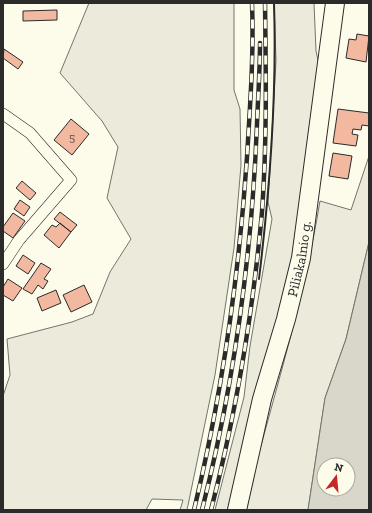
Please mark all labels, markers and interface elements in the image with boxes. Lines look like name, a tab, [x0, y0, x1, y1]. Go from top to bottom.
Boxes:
house number: 5	[69, 130, 75, 144]
street label: Piliakalnio g.	[283, 220, 314, 298]
north arrow	[316, 457, 356, 497]
text: N	[333, 460, 345, 475]

